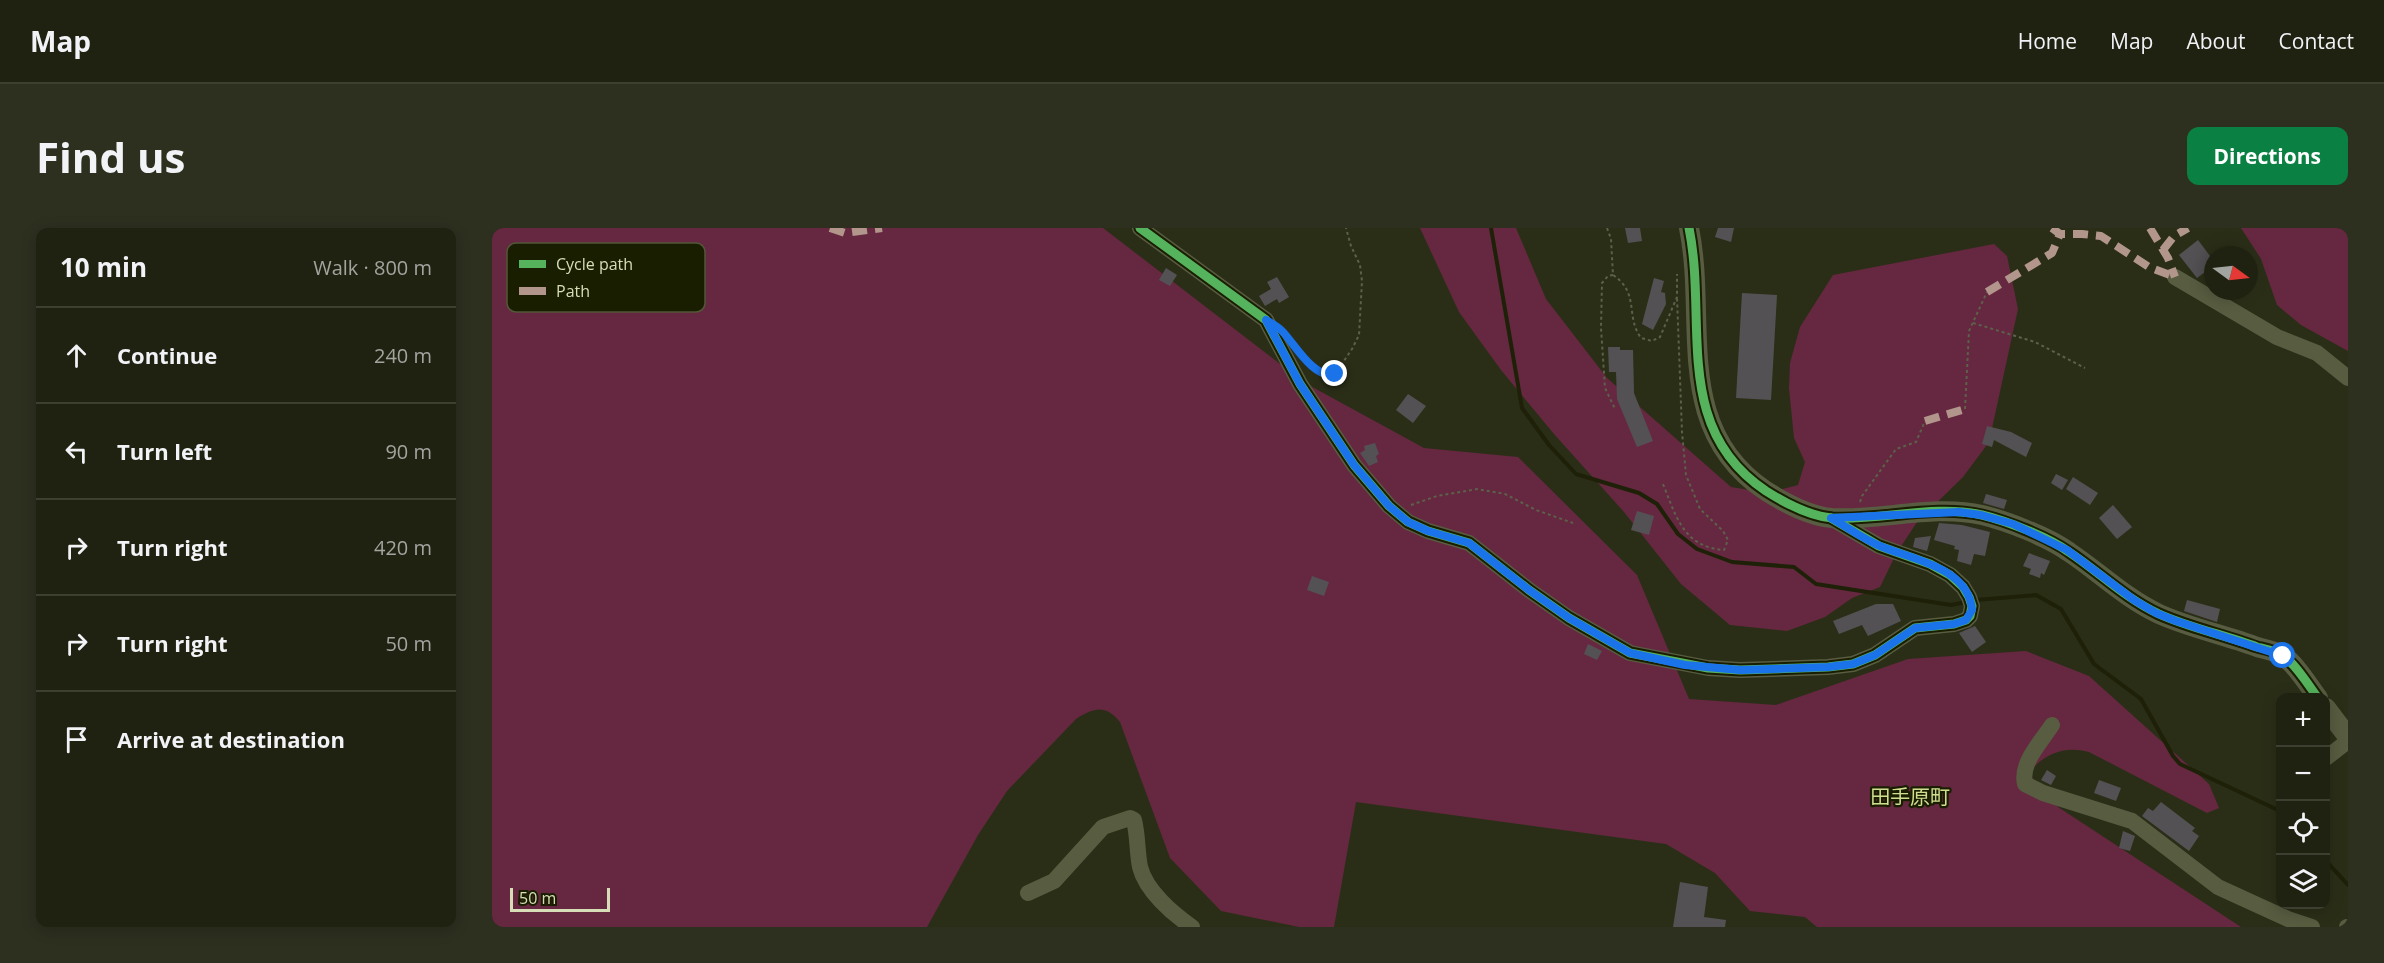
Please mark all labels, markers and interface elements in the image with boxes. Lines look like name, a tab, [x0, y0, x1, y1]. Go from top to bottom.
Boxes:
text: Map	[30, 22, 91, 60]
text: Home	[2018, 27, 2077, 55]
text: Map	[2110, 27, 2153, 55]
text: About	[2186, 27, 2246, 55]
text: Contact	[2279, 27, 2354, 55]
button: Directions	[2187, 127, 2348, 185]
text: Find us	[36, 128, 185, 185]
legend	[507, 243, 705, 312]
north arrow	[2204, 246, 2258, 300]
text: 10 min	[60, 249, 147, 285]
text: Cycle path	[556, 253, 633, 275]
text: Walk · 800 m	[313, 254, 432, 281]
text: Path	[556, 280, 590, 302]
icon: ahead	[60, 339, 93, 372]
text: Continue	[117, 340, 217, 370]
text: 240 m	[374, 342, 432, 369]
route end	[1321, 360, 1347, 386]
icon: left	[60, 435, 93, 468]
text: Turn left	[117, 436, 212, 466]
text: 90 m	[385, 438, 432, 465]
icon: right	[60, 531, 93, 564]
text: Turn right	[117, 532, 228, 562]
text: 420 m	[374, 534, 432, 561]
icon: right	[60, 627, 93, 660]
text: Turn right	[117, 628, 228, 658]
text: 50 m	[385, 630, 432, 657]
route start	[2269, 642, 2295, 668]
map controls	[2276, 693, 2330, 909]
button: +	[2276, 693, 2330, 747]
icon: arrive	[60, 723, 93, 756]
text: Arrive at destination	[117, 724, 345, 754]
button: −	[2276, 747, 2330, 801]
district label: 田手原町	[1870, 783, 1950, 810]
button: locate	[2276, 801, 2330, 855]
button: layers	[2276, 855, 2330, 909]
scale bar	[510, 885, 610, 912]
text: 50 m	[519, 887, 556, 909]

